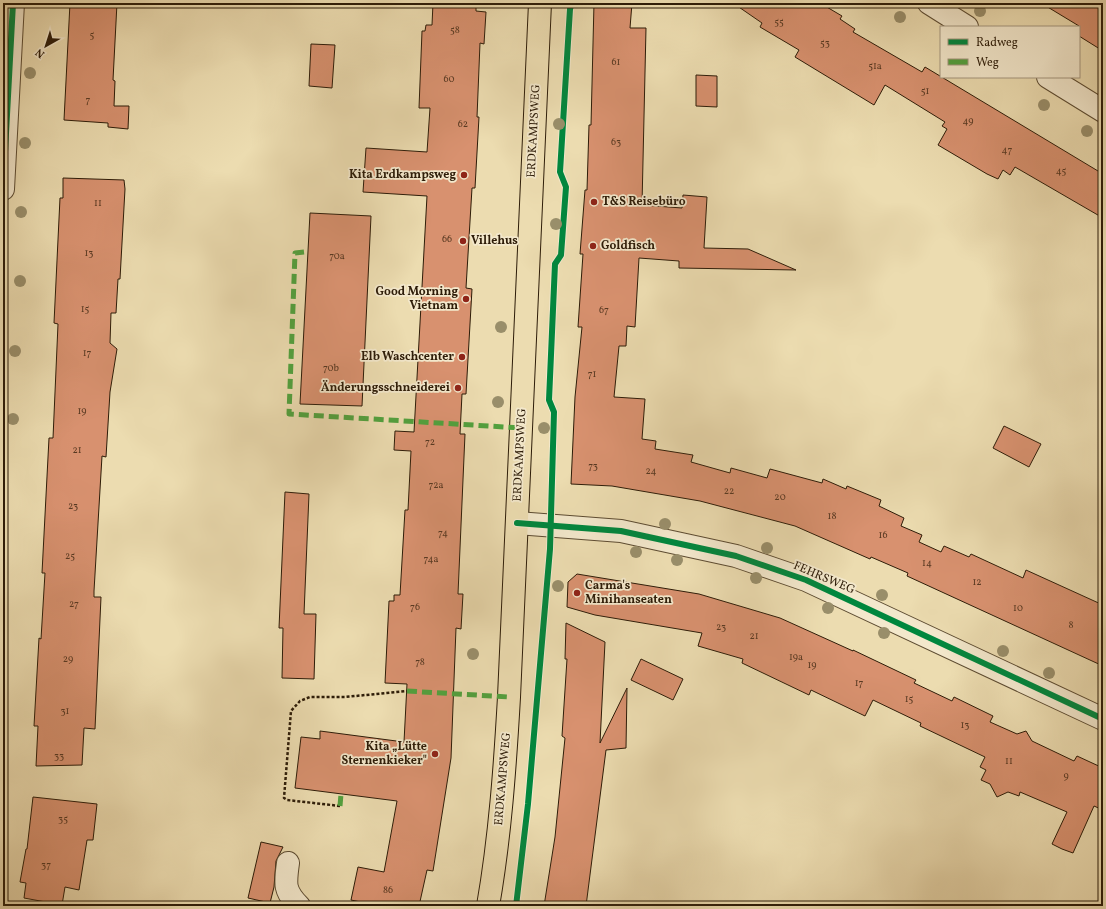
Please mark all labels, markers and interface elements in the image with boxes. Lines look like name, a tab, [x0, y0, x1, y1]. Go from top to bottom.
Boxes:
house number: 55	[774, 15, 784, 29]
house number: 58	[450, 23, 460, 37]
north arrow	[26, 26, 66, 66]
legend	[940, 26, 1080, 78]
house number: 5	[90, 28, 95, 42]
text: Radweg	[976, 35, 1018, 51]
house number: 53	[820, 36, 830, 50]
text: N	[33, 44, 48, 61]
house number: 61	[612, 55, 621, 69]
text: Weg	[976, 55, 999, 71]
house number: 51a	[868, 59, 882, 73]
house number: 60	[443, 72, 455, 86]
street label: ERDKAMPSWEG	[524, 84, 544, 178]
house number: 51	[921, 84, 929, 98]
house number: 7	[86, 93, 91, 107]
house number: 49	[963, 114, 973, 128]
house number: 62	[458, 117, 468, 131]
house number: 63	[611, 135, 621, 149]
house number: 47	[1002, 143, 1013, 157]
house number: 45	[1056, 164, 1066, 178]
place label: Kita Erdkampsweg	[349, 167, 456, 183]
marker: Kita Erdkampsweg	[459, 170, 469, 180]
place label: T&S Reisebüro	[602, 194, 686, 210]
house number: 11	[94, 196, 102, 210]
marker: T&S Reisebüro	[589, 197, 599, 207]
house number: 66	[442, 232, 452, 246]
place label: Villehus	[471, 233, 518, 249]
marker: Villehus	[458, 236, 468, 246]
place label: Goldfisch	[601, 238, 655, 254]
marker: Goldfisch	[588, 241, 598, 251]
house number: 13	[84, 246, 94, 260]
house number: 70a	[329, 249, 345, 263]
place label: Good Morning Vietnam	[375, 284, 458, 314]
marker: Good Morning Vietnam	[461, 294, 471, 304]
house number: 15	[81, 302, 90, 316]
house number: 67	[599, 303, 609, 317]
house number: 17	[83, 346, 92, 360]
place label: Elb Waschcenter	[361, 349, 454, 365]
marker: Elb Waschcenter	[457, 352, 467, 362]
house number: 70b	[323, 361, 339, 375]
house number: 71	[588, 367, 596, 381]
place label: Änderungsschneiderei	[321, 380, 450, 396]
marker: Änderungsschneiderei	[453, 383, 463, 393]
house number: 19	[77, 404, 87, 418]
street label: ERDKAMPSWEG	[510, 408, 530, 502]
house number: 72	[425, 435, 435, 449]
house number: 21	[72, 443, 82, 457]
house number: 73	[588, 459, 598, 473]
house number: 24	[645, 464, 657, 478]
house number: 72a	[429, 478, 444, 492]
house number: 22	[724, 484, 734, 498]
house number: 20	[774, 490, 786, 504]
house number: 23	[68, 499, 78, 513]
house number: 18	[828, 509, 836, 523]
house number: 74	[438, 526, 448, 540]
house number: 16	[879, 528, 887, 542]
house number: 25	[65, 549, 75, 563]
house number: 74a	[424, 552, 438, 566]
house number: 14	[922, 556, 932, 570]
street label: FEHRSWEG	[791, 558, 857, 598]
house number: 12	[972, 575, 982, 589]
place label: Carma's Minihanseaten	[585, 578, 672, 608]
marker: Carma's Minihanseaten	[572, 588, 582, 598]
house number: 27	[69, 597, 79, 611]
house number: 76	[410, 600, 420, 614]
house number: 10	[1013, 601, 1023, 615]
house number: 8	[1068, 618, 1074, 632]
house number: 23	[716, 620, 726, 634]
house number: 21	[749, 629, 759, 643]
house number: 19a	[789, 650, 803, 664]
house number: 29	[63, 652, 73, 666]
house number: 78	[415, 655, 425, 669]
house number: 19	[807, 658, 817, 672]
house number: 17	[855, 676, 864, 690]
house number: 15	[905, 692, 914, 706]
house number: 31	[60, 704, 70, 718]
house number: 13	[960, 718, 970, 732]
street label: ERDKAMPSWEG	[491, 732, 515, 826]
place label: Kita „Lütte Sternenkieker"	[342, 739, 427, 769]
house number: 33	[54, 749, 64, 763]
marker: Kita „Lütte Sternenkieker"	[430, 749, 440, 759]
house number: 11	[1005, 754, 1013, 768]
house number: 9	[1063, 769, 1069, 783]
house number: 35	[58, 812, 68, 826]
house number: 37	[41, 858, 51, 872]
house number: 86	[383, 883, 393, 897]

